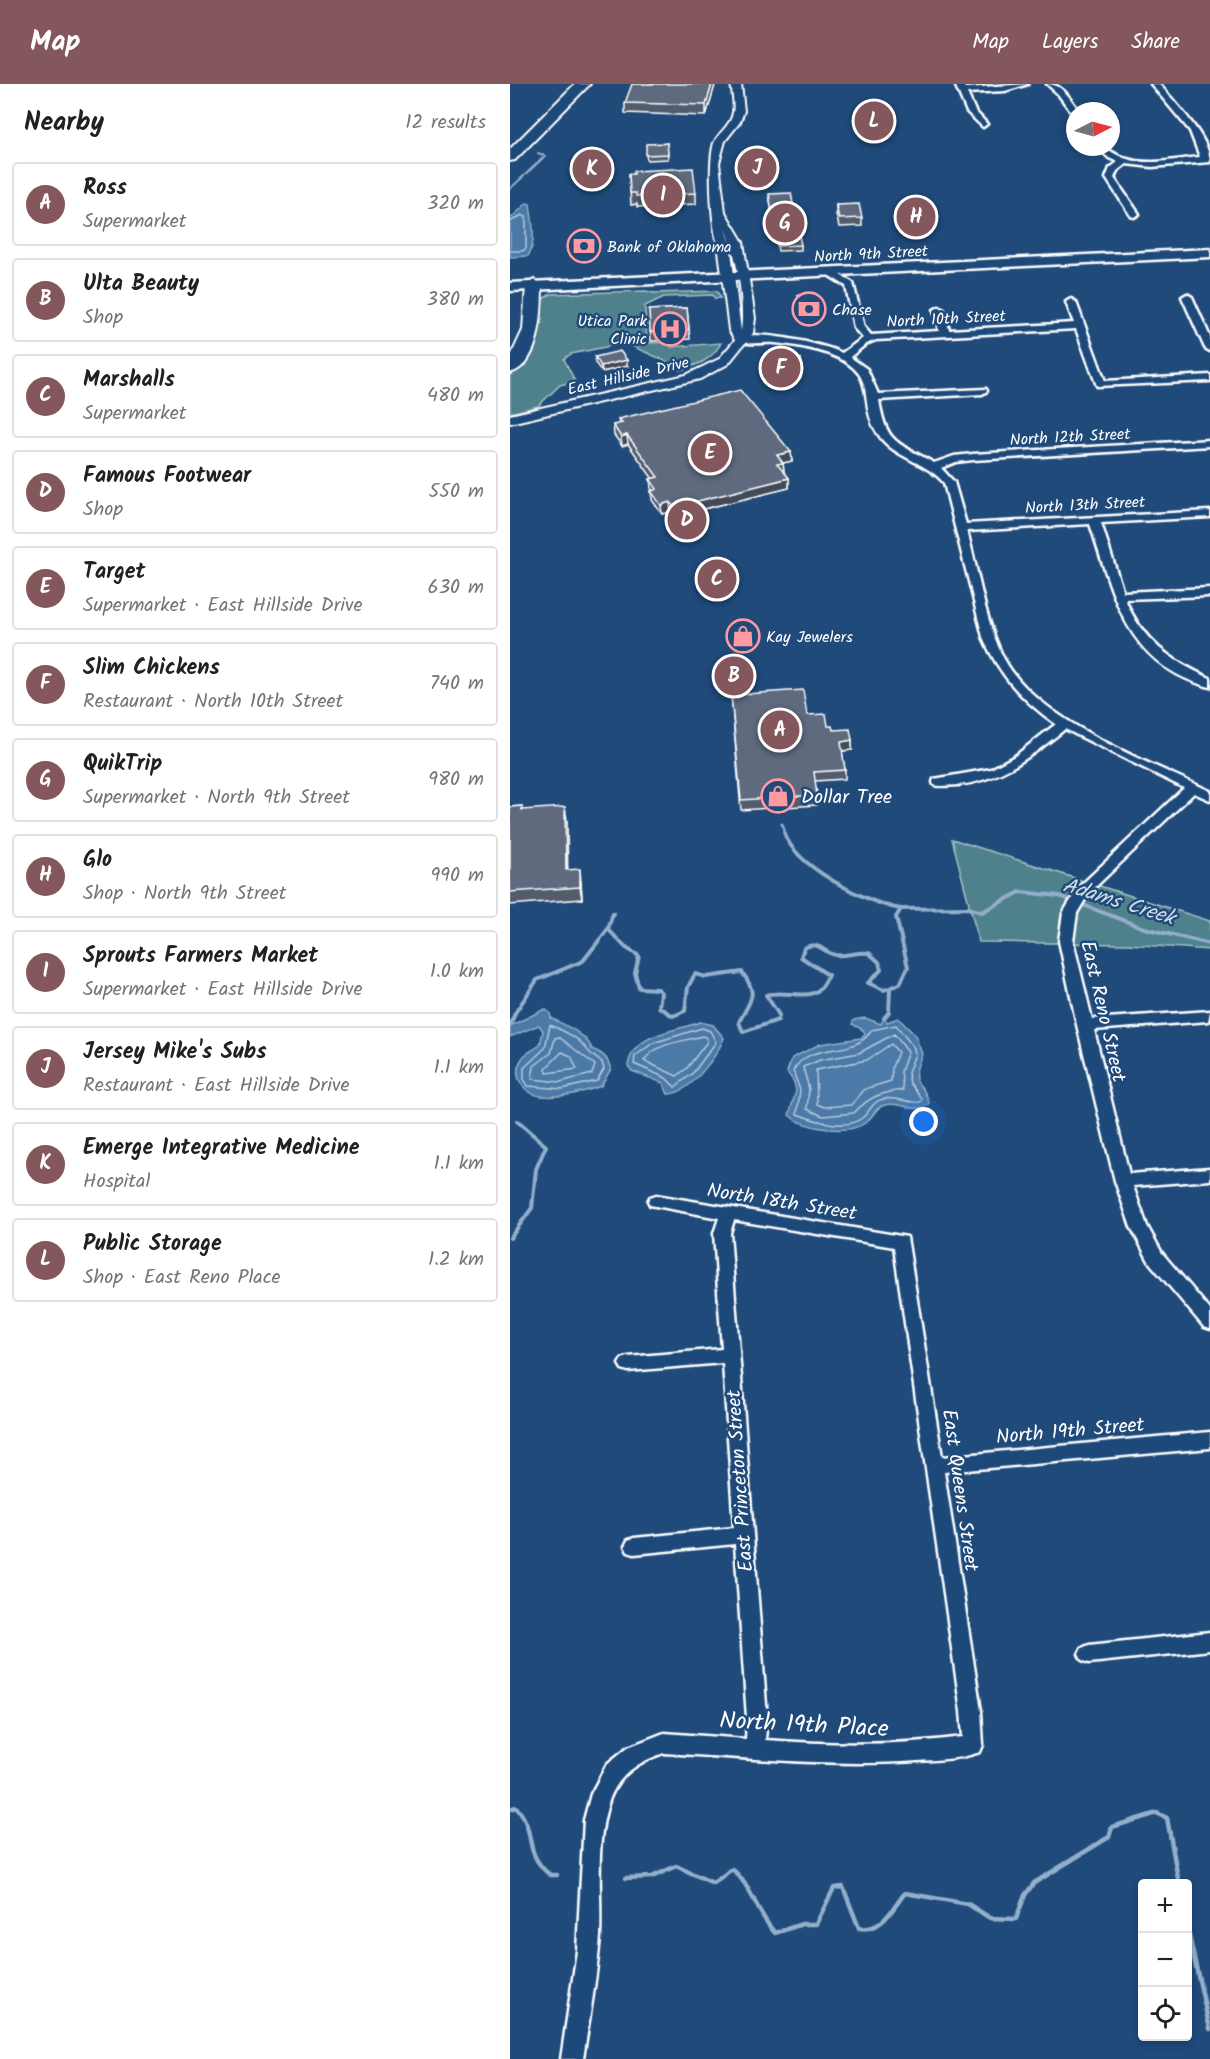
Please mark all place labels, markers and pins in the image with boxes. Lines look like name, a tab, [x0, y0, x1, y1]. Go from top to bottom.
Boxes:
pin: L	[854, 99, 894, 144]
pin: K	[572, 146, 611, 191]
pin: J	[738, 146, 776, 190]
pin: I	[644, 172, 682, 218]
pin: H	[896, 194, 936, 240]
pin: G	[766, 200, 804, 246]
bank icon: Bank of Oklahoma	[566, 228, 602, 264]
place label: Bank of Oklahoma	[607, 235, 732, 260]
bank icon: Chase	[791, 291, 827, 327]
place label: Chase	[832, 298, 872, 323]
place label: Utica Park Clinic	[577, 309, 647, 352]
hospital icon: Utica Park Clinic	[652, 311, 688, 347]
pin: F	[762, 346, 800, 390]
pin: E	[690, 430, 730, 476]
pin: D	[668, 498, 706, 542]
pin: C	[698, 556, 736, 602]
shop icon: Kay Jewelers	[725, 618, 761, 654]
place label: Kay Jewelers	[766, 625, 853, 650]
pin: B	[714, 654, 754, 698]
pin: A	[760, 708, 800, 752]
shop icon: Dollar Tree	[760, 778, 796, 814]
place label: Dollar Tree	[801, 782, 892, 814]

